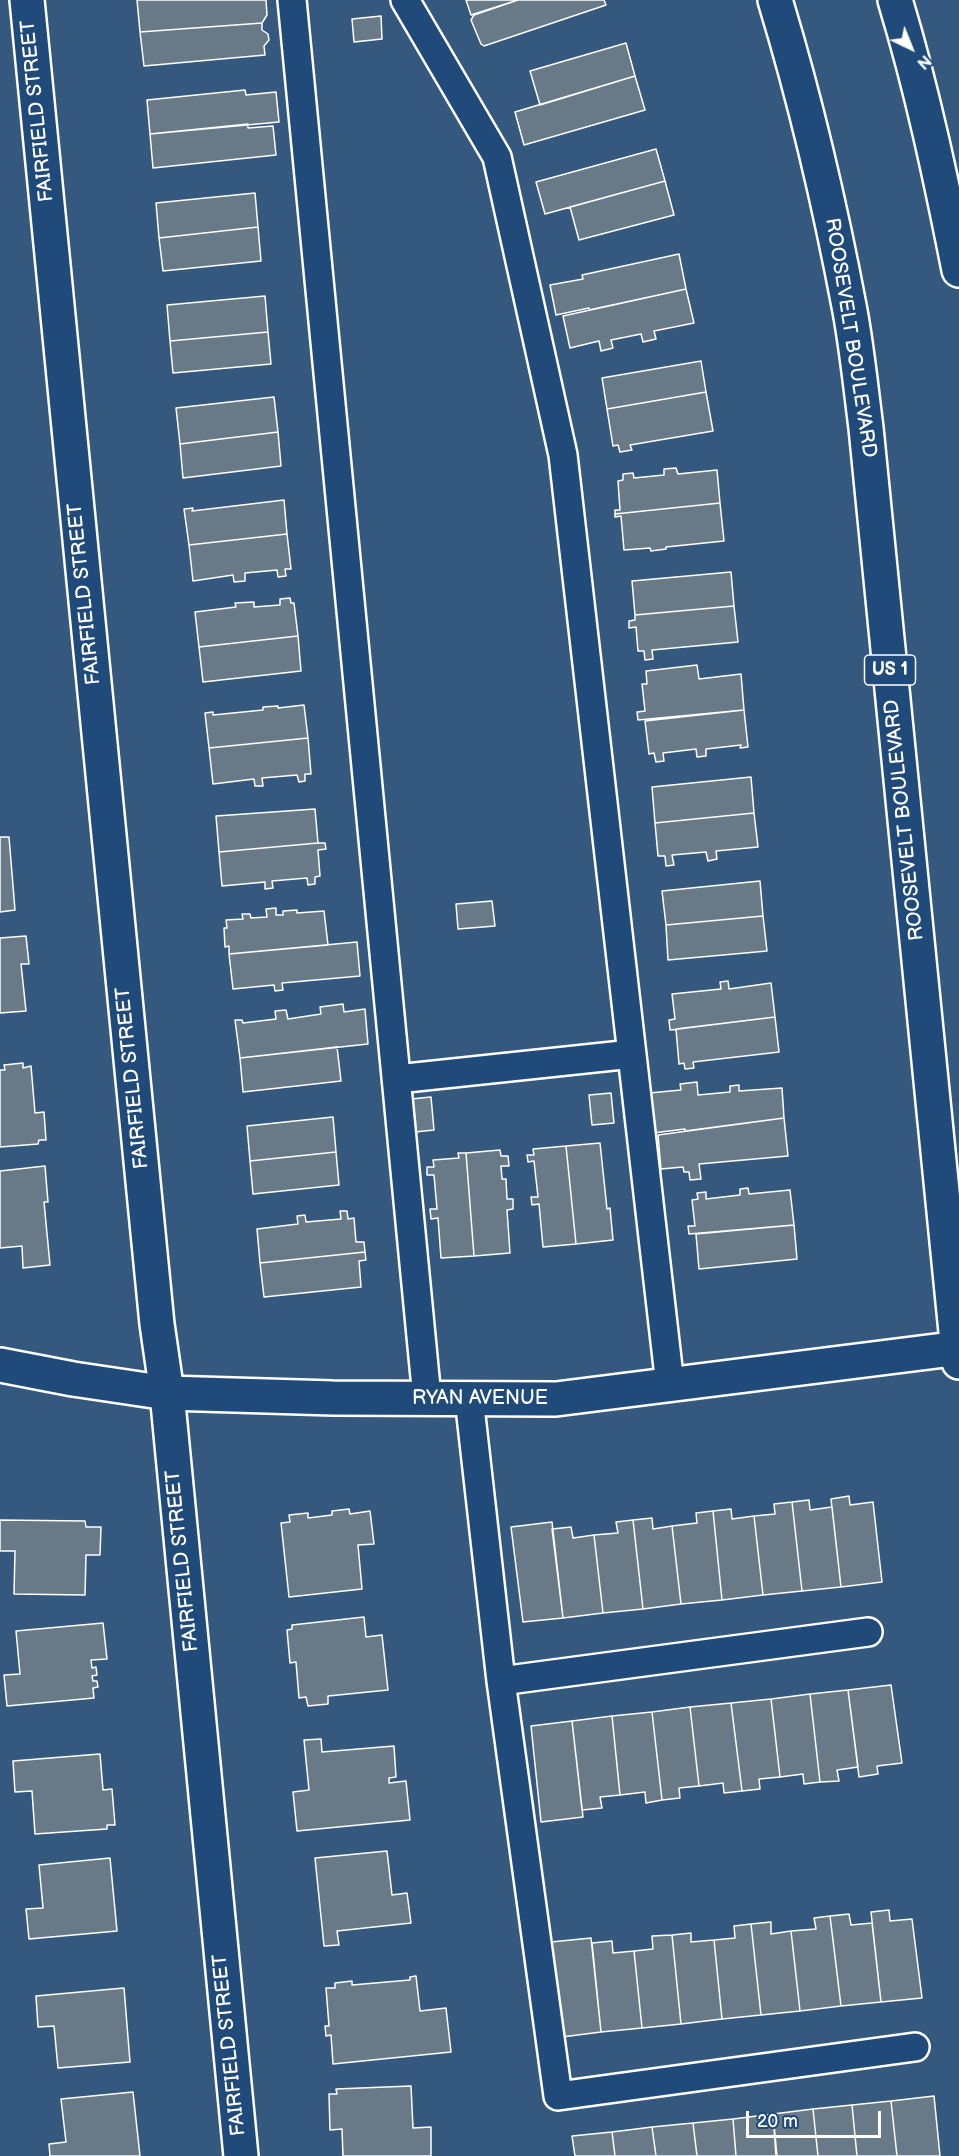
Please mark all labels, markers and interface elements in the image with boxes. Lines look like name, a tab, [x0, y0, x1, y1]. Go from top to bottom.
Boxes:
north arrow	[881, 18, 941, 78]
street label: FAIRFIELD STREET	[17, 19, 59, 203]
text: N	[913, 50, 934, 73]
street label: ROOSEVELT BOULEVARD	[819, 216, 881, 460]
street label: FAIRFIELD STREET	[64, 502, 106, 686]
road number: US 1	[864, 655, 916, 685]
street label: ROOSEVELT BOULEVARD	[880, 698, 930, 942]
street label: FAIRFIELD STREET	[112, 986, 154, 1170]
street label: RYAN AVENUE	[412, 1387, 548, 1411]
street label: FAIRFIELD STREET	[162, 1469, 204, 1653]
street label: FAIRFIELD STREET	[209, 1953, 251, 2137]
scale bar	[749, 2099, 884, 2137]
text: 20 m	[757, 2111, 798, 2132]

